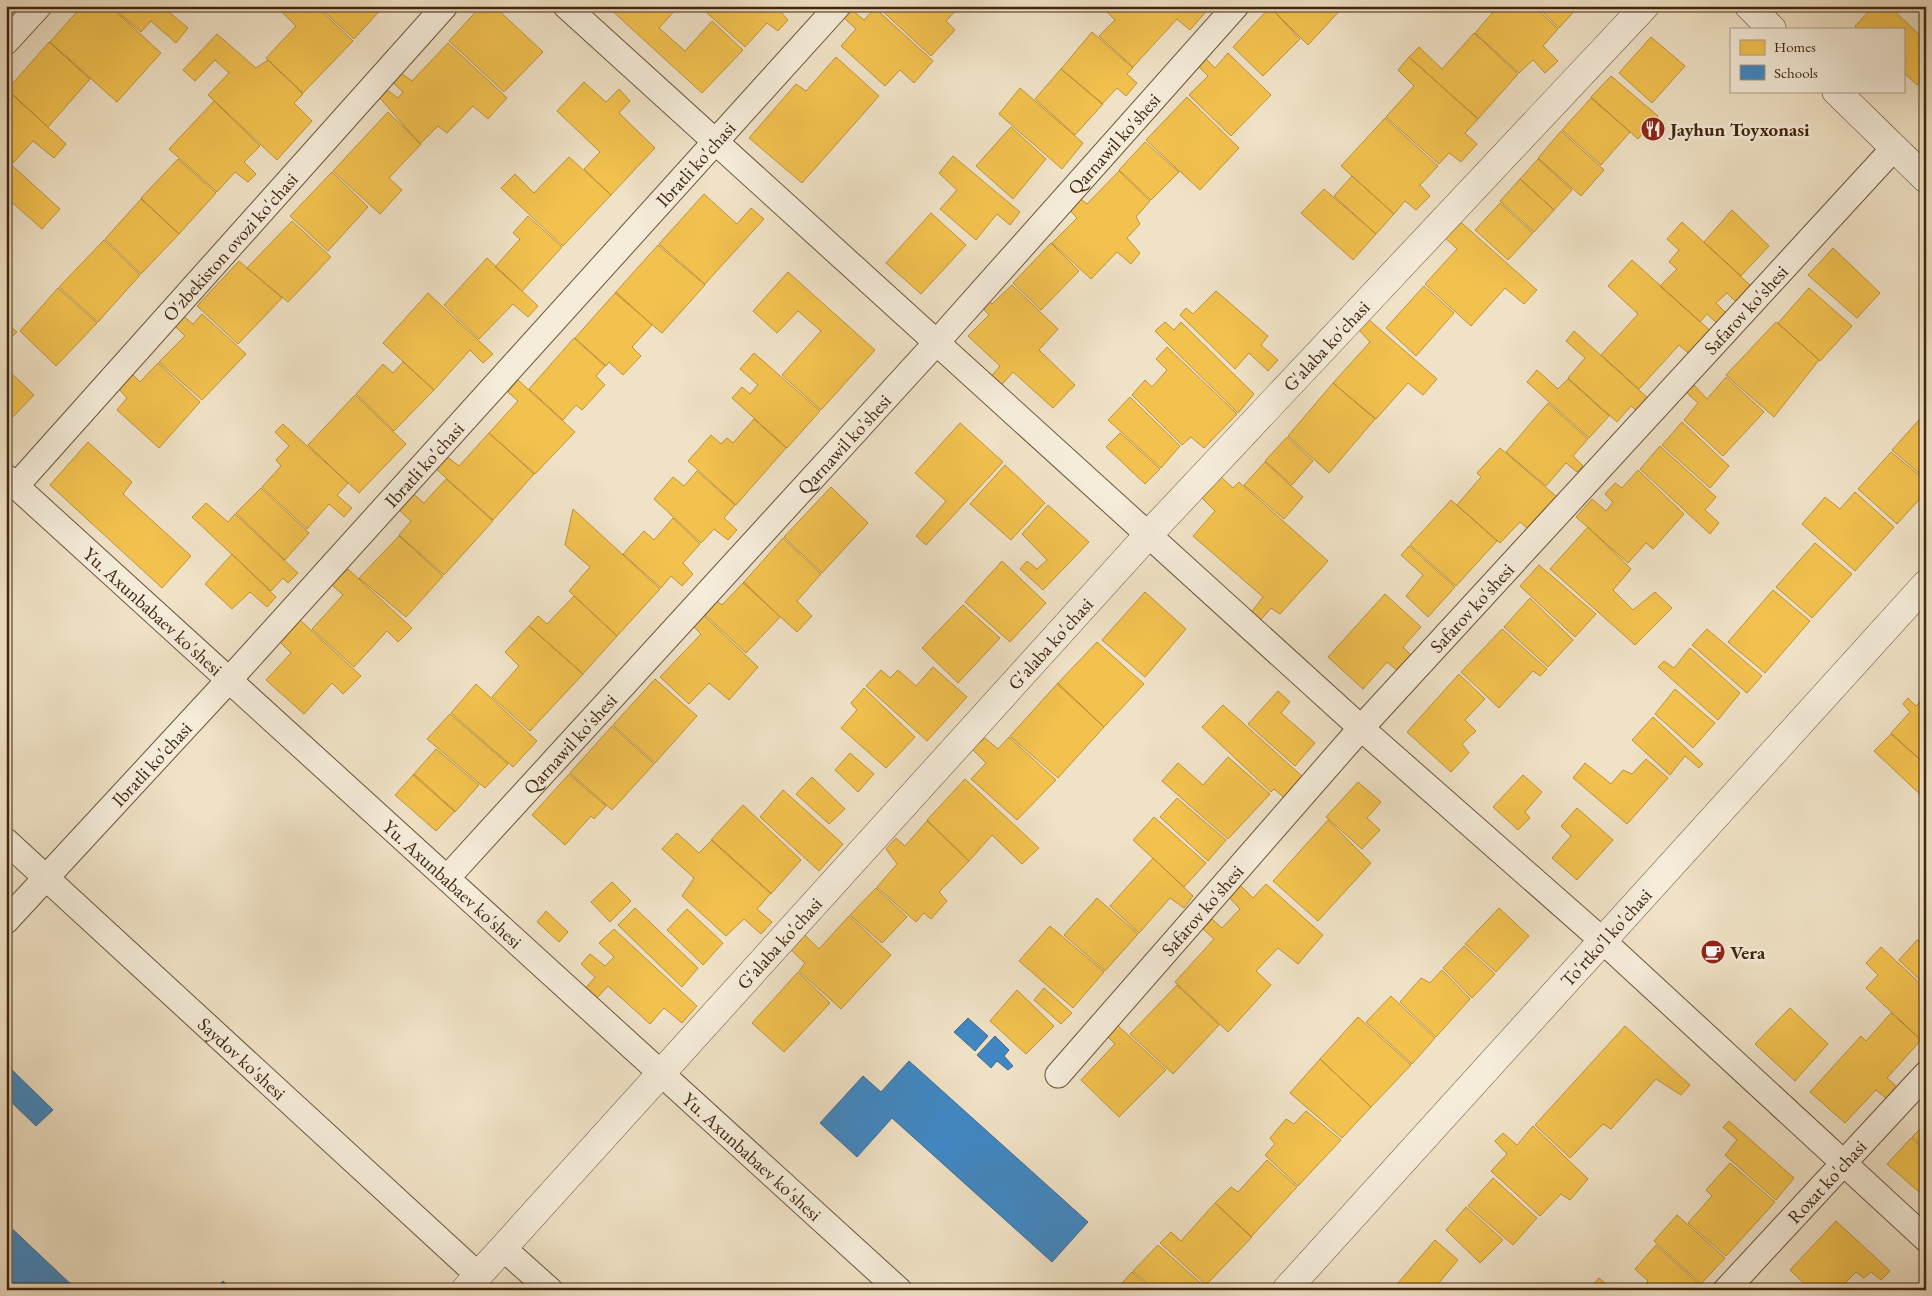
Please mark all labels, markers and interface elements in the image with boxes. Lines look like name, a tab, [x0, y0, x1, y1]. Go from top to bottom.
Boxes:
legend	[1730, 28, 1904, 92]
text: Homes	[1774, 37, 1816, 56]
text: Schools	[1774, 63, 1818, 82]
street label: Qarnawil ko'shesi	[1062, 87, 1166, 200]
street label: Ibratli ko'chasi	[651, 116, 741, 212]
restaurant icon: Jayhun Toyxonasi	[1640, 116, 1666, 142]
place label: Jayhun Toyxonasi	[1668, 117, 1810, 142]
street label: O'zbekiston ovozi ko'chasi	[157, 167, 304, 327]
street label: Safarov ko'shesi	[1698, 259, 1794, 360]
street label: G'alaba ko'chasi	[1277, 295, 1376, 397]
street label: Qarnawil ko'shesi	[792, 388, 897, 500]
street label: Ibratli ko'chasi	[379, 416, 470, 513]
street label: Yu. Axunbabaev ko'shesi	[78, 541, 228, 682]
street label: Safarov ko'shesi	[1424, 558, 1520, 658]
street label: G'alaba ko'chasi	[1002, 592, 1099, 695]
street label: Qarnawil ko'shesi	[518, 688, 623, 800]
street label: Ibratli ko'chasi	[106, 716, 198, 812]
street label: Yu. Axunbabaev ko'shesi	[377, 814, 528, 954]
street label: Safarov ko'shesi	[1156, 859, 1249, 961]
street label: To'rtko'l ko'chasi	[1555, 883, 1657, 992]
street label: G'alaba ko'chasi	[731, 892, 828, 995]
cafe icon: Vera	[1700, 939, 1726, 965]
place label: Vera	[1730, 940, 1766, 965]
street label: Saydov ko'shesi	[193, 1012, 292, 1106]
street label: Yu. Axunbabaev ko'shesi	[677, 1087, 827, 1227]
street label: Roxat ko'chasi	[1782, 1134, 1872, 1229]

